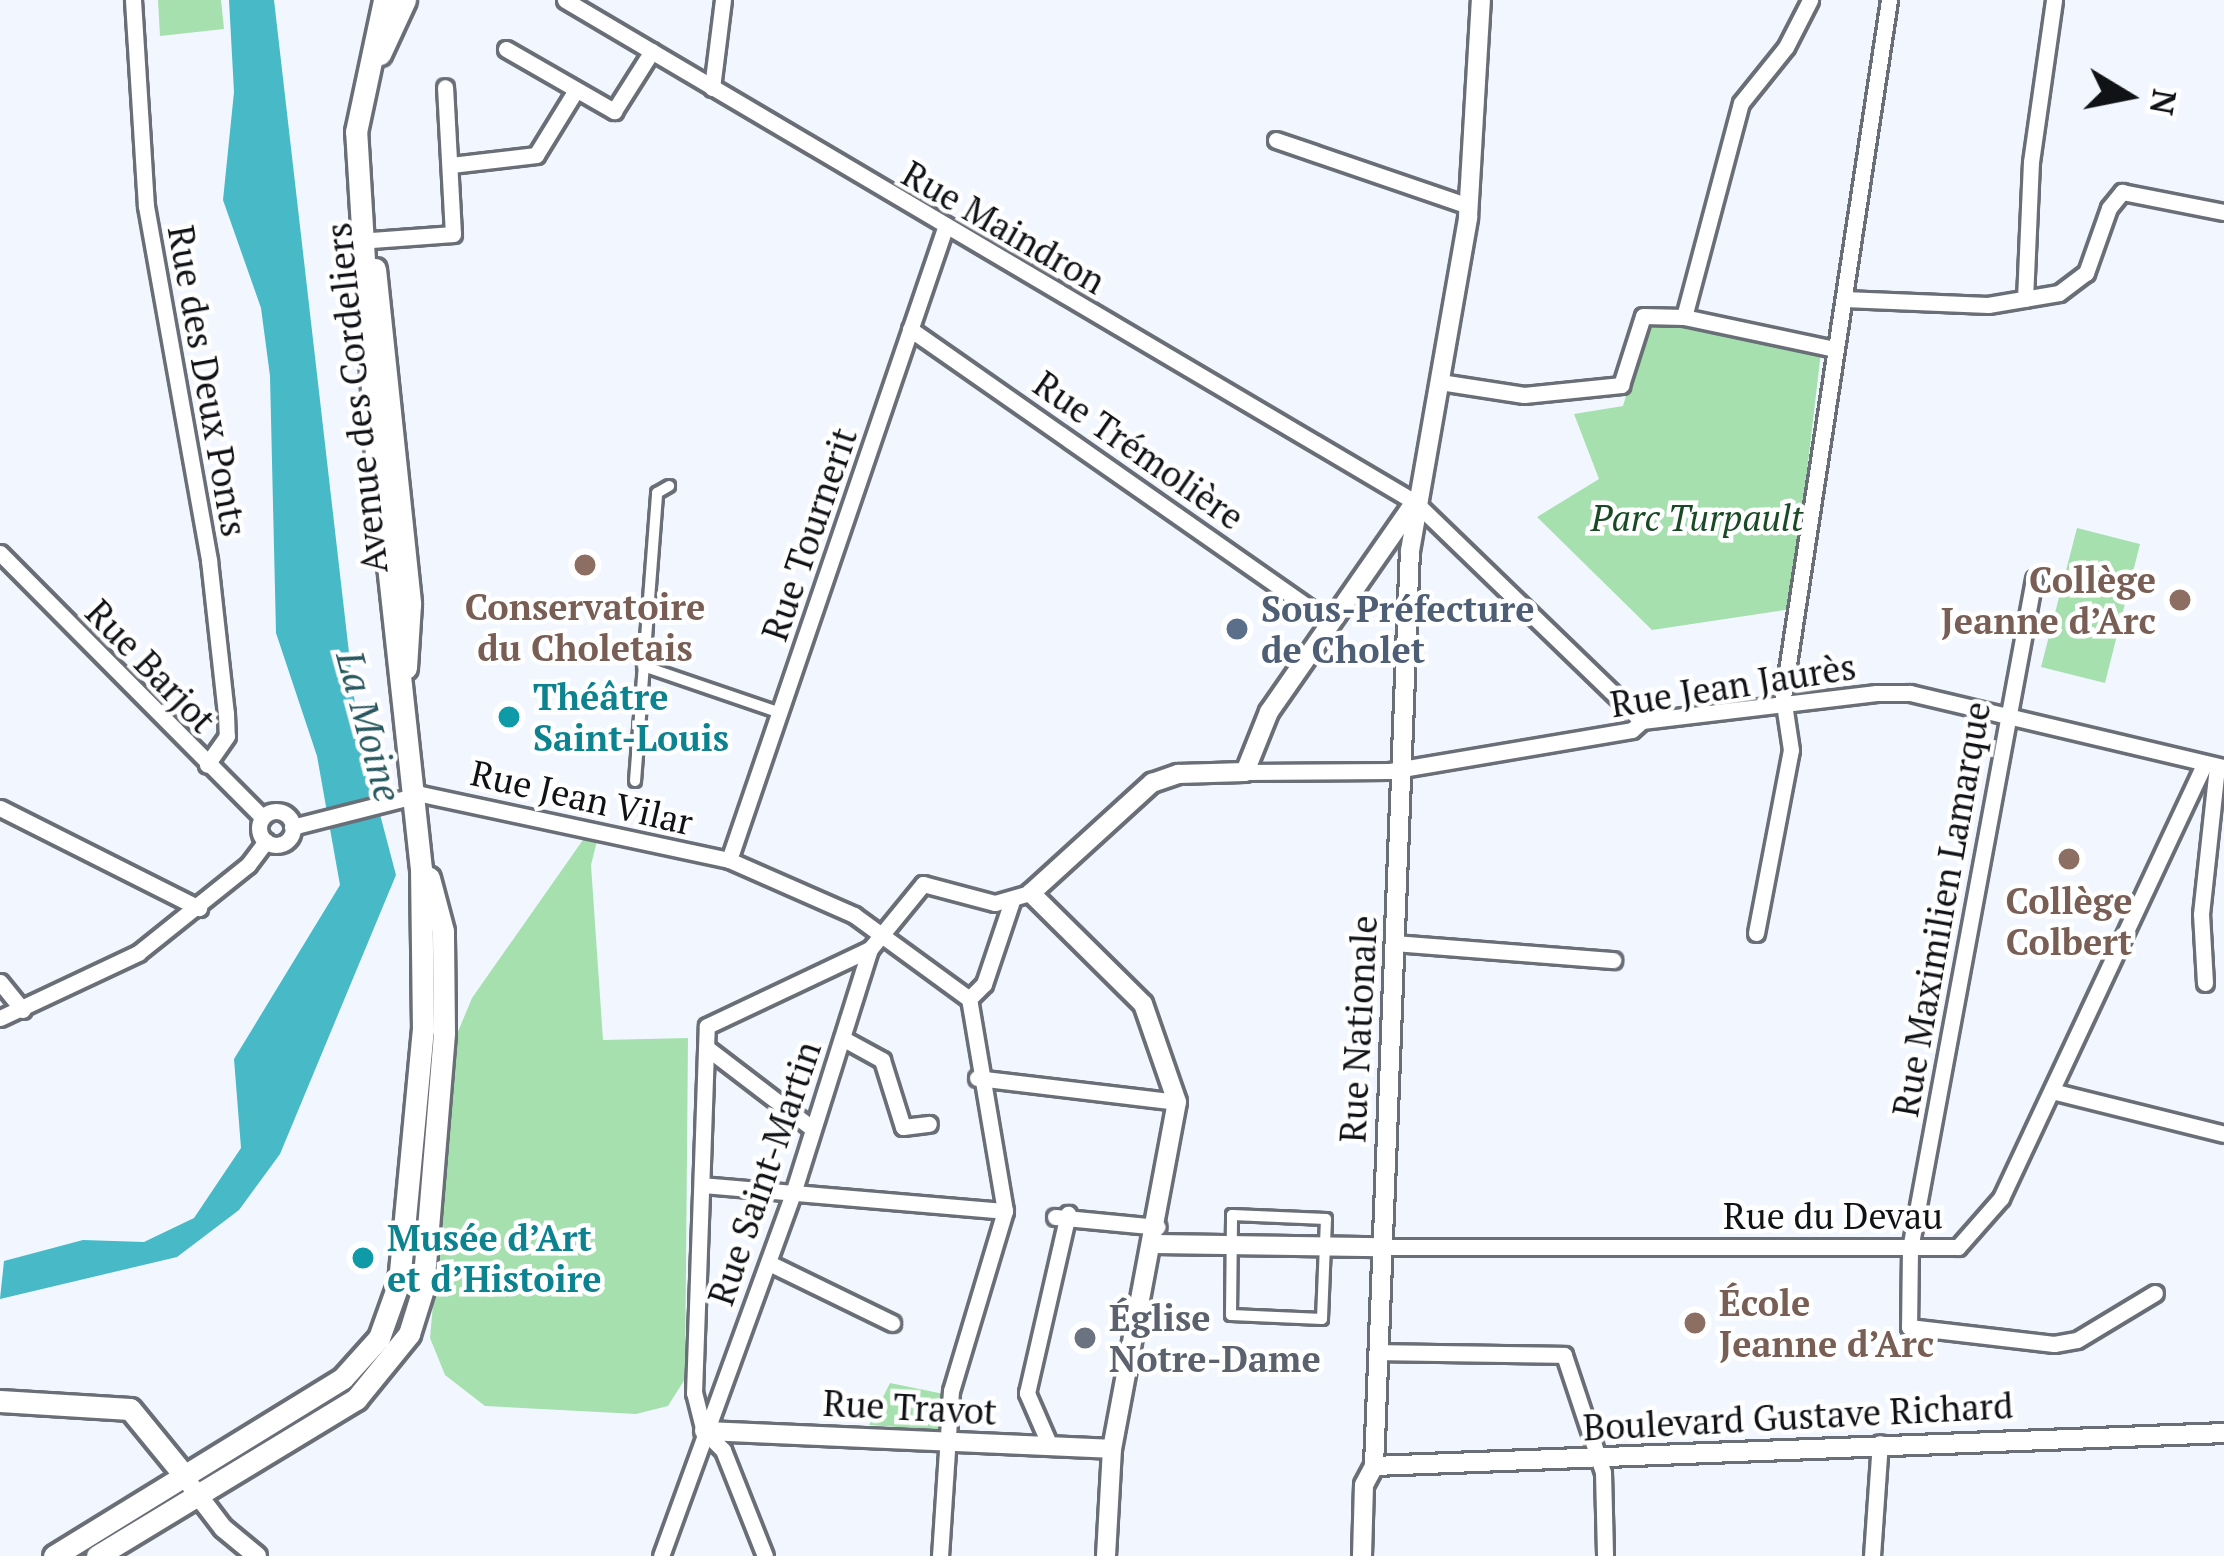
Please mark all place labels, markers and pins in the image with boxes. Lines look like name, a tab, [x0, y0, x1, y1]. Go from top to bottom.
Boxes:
marker: Conservatoire du Choletais	[572, 552, 598, 578]
place label: Collège Jeanne d’Arc	[1941, 557, 2156, 642]
place label: Conservatoire du Choletais	[465, 584, 705, 669]
place label: Sous-Préfecture de Cholet	[1261, 586, 1534, 671]
marker: Collège Jeanne d’Arc	[2167, 587, 2193, 613]
marker: Sous-Préfecture de Cholet	[1224, 616, 1250, 642]
place label: Théâtre Saint-Louis	[533, 674, 729, 759]
marker: Théâtre Saint-Louis	[496, 704, 522, 730]
marker: Collège Colbert	[2056, 846, 2082, 872]
place label: Collège Colbert	[2006, 878, 2132, 963]
place label: Musée d’Art et d’Histoire	[387, 1215, 602, 1300]
marker: Musée d’Art et d’Histoire	[350, 1245, 376, 1271]
place label: École Jeanne d’Arc	[1719, 1280, 1934, 1365]
place label: Église Notre-Dame	[1109, 1295, 1321, 1380]
marker: École Jeanne d’Arc	[1682, 1310, 1708, 1336]
marker: Église Notre-Dame	[1072, 1325, 1098, 1351]

